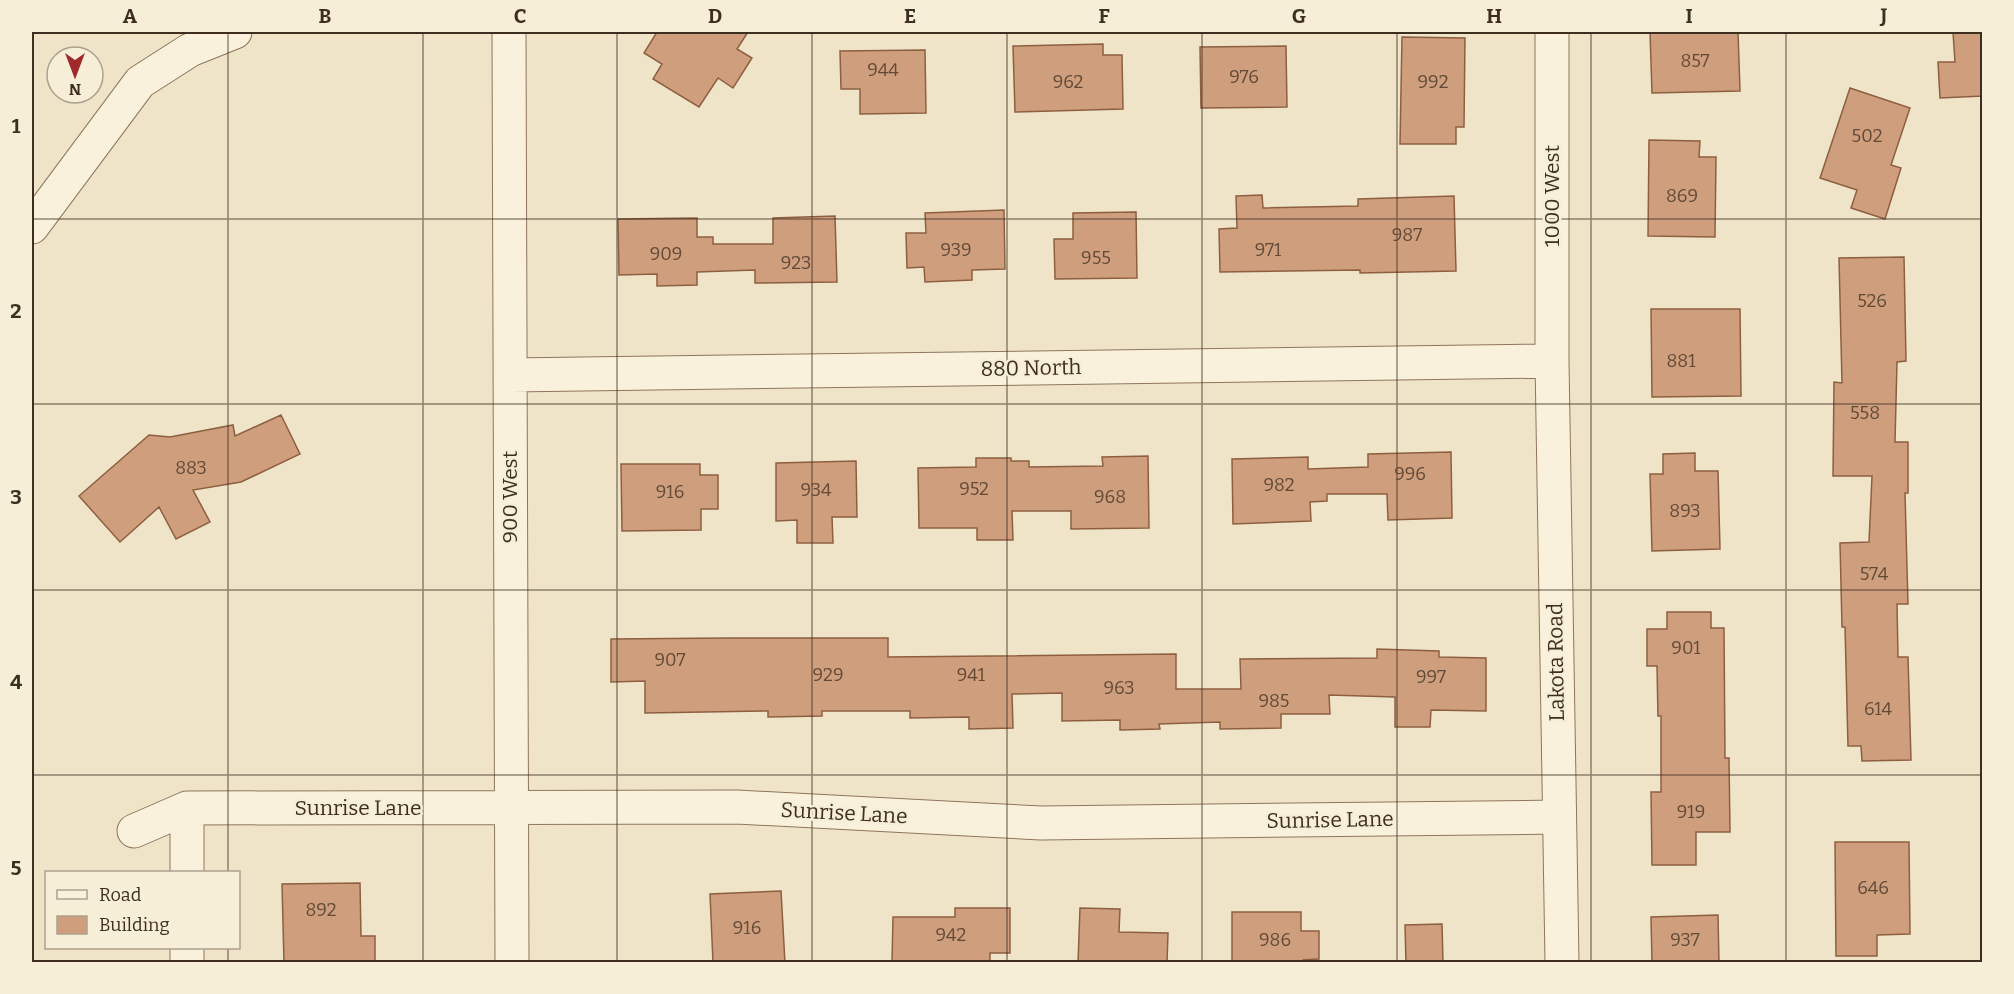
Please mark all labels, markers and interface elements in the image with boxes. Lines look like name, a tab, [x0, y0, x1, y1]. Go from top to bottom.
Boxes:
text: A	[123, 4, 138, 28]
text: B	[319, 4, 332, 28]
text: C	[514, 4, 526, 28]
text: D	[708, 4, 722, 28]
text: E	[904, 4, 916, 28]
text: F	[1098, 4, 1110, 28]
text: G	[1292, 4, 1306, 28]
text: H	[1486, 4, 1502, 28]
text: I	[1685, 4, 1693, 28]
text: J	[1880, 4, 1888, 28]
north arrow	[45, 45, 105, 105]
house number: 857	[1680, 50, 1710, 72]
house number: 944	[867, 59, 899, 81]
house number: 976	[1229, 66, 1259, 88]
house number: 962	[1053, 71, 1083, 93]
house number: 992	[1418, 71, 1448, 93]
text: N	[69, 80, 81, 99]
text: 1	[12, 114, 21, 138]
house number: 502	[1852, 125, 1882, 147]
street label: 1000 West	[1539, 145, 1565, 247]
house number: 869	[1666, 185, 1698, 207]
house number: 987	[1392, 224, 1422, 246]
house number: 939	[941, 239, 972, 261]
house number: 971	[1255, 239, 1282, 261]
house number: 909	[650, 243, 682, 265]
house number: 955	[1081, 247, 1111, 269]
house number: 923	[781, 252, 811, 274]
house number: 526	[1857, 290, 1887, 312]
text: 2	[10, 299, 22, 323]
house number: 881	[1667, 350, 1696, 372]
street label: 880 North	[980, 354, 1082, 382]
house number: 558	[1850, 402, 1880, 424]
street label: 900 West	[497, 450, 523, 543]
house number: 883	[175, 457, 207, 479]
house number: 996	[1394, 463, 1426, 485]
house number: 982	[1263, 474, 1295, 496]
house number: 952	[959, 478, 989, 500]
house number: 934	[801, 479, 832, 501]
house number: 916	[656, 481, 684, 503]
text: 3	[10, 485, 22, 509]
house number: 968	[1094, 486, 1126, 508]
house number: 893	[1669, 500, 1701, 522]
house number: 574	[1860, 563, 1889, 585]
street label: Lakota Road	[1542, 603, 1570, 721]
house number: 901	[1671, 637, 1701, 659]
house number: 907	[654, 649, 686, 671]
house number: 929	[813, 664, 843, 686]
house number: 941	[957, 664, 986, 686]
house number: 997	[1416, 666, 1446, 688]
text: 4	[10, 670, 22, 694]
house number: 963	[1103, 677, 1135, 699]
house number: 985	[1259, 690, 1289, 712]
house number: 614	[1864, 698, 1893, 720]
street label: Sunrise Lane	[294, 795, 422, 821]
street label: Sunrise Lane	[780, 797, 908, 829]
house number: 919	[1677, 801, 1705, 823]
street label: Sunrise Lane	[1266, 806, 1394, 834]
text: 5	[11, 856, 22, 880]
legend	[45, 871, 240, 949]
house number: 646	[1857, 877, 1889, 899]
text: Road	[99, 884, 142, 906]
house number: 892	[305, 899, 337, 921]
text: Building	[99, 914, 170, 936]
house number: 916	[733, 917, 761, 939]
house number: 942	[936, 924, 966, 946]
house number: 986	[1259, 929, 1291, 951]
house number: 937	[1670, 929, 1700, 951]

